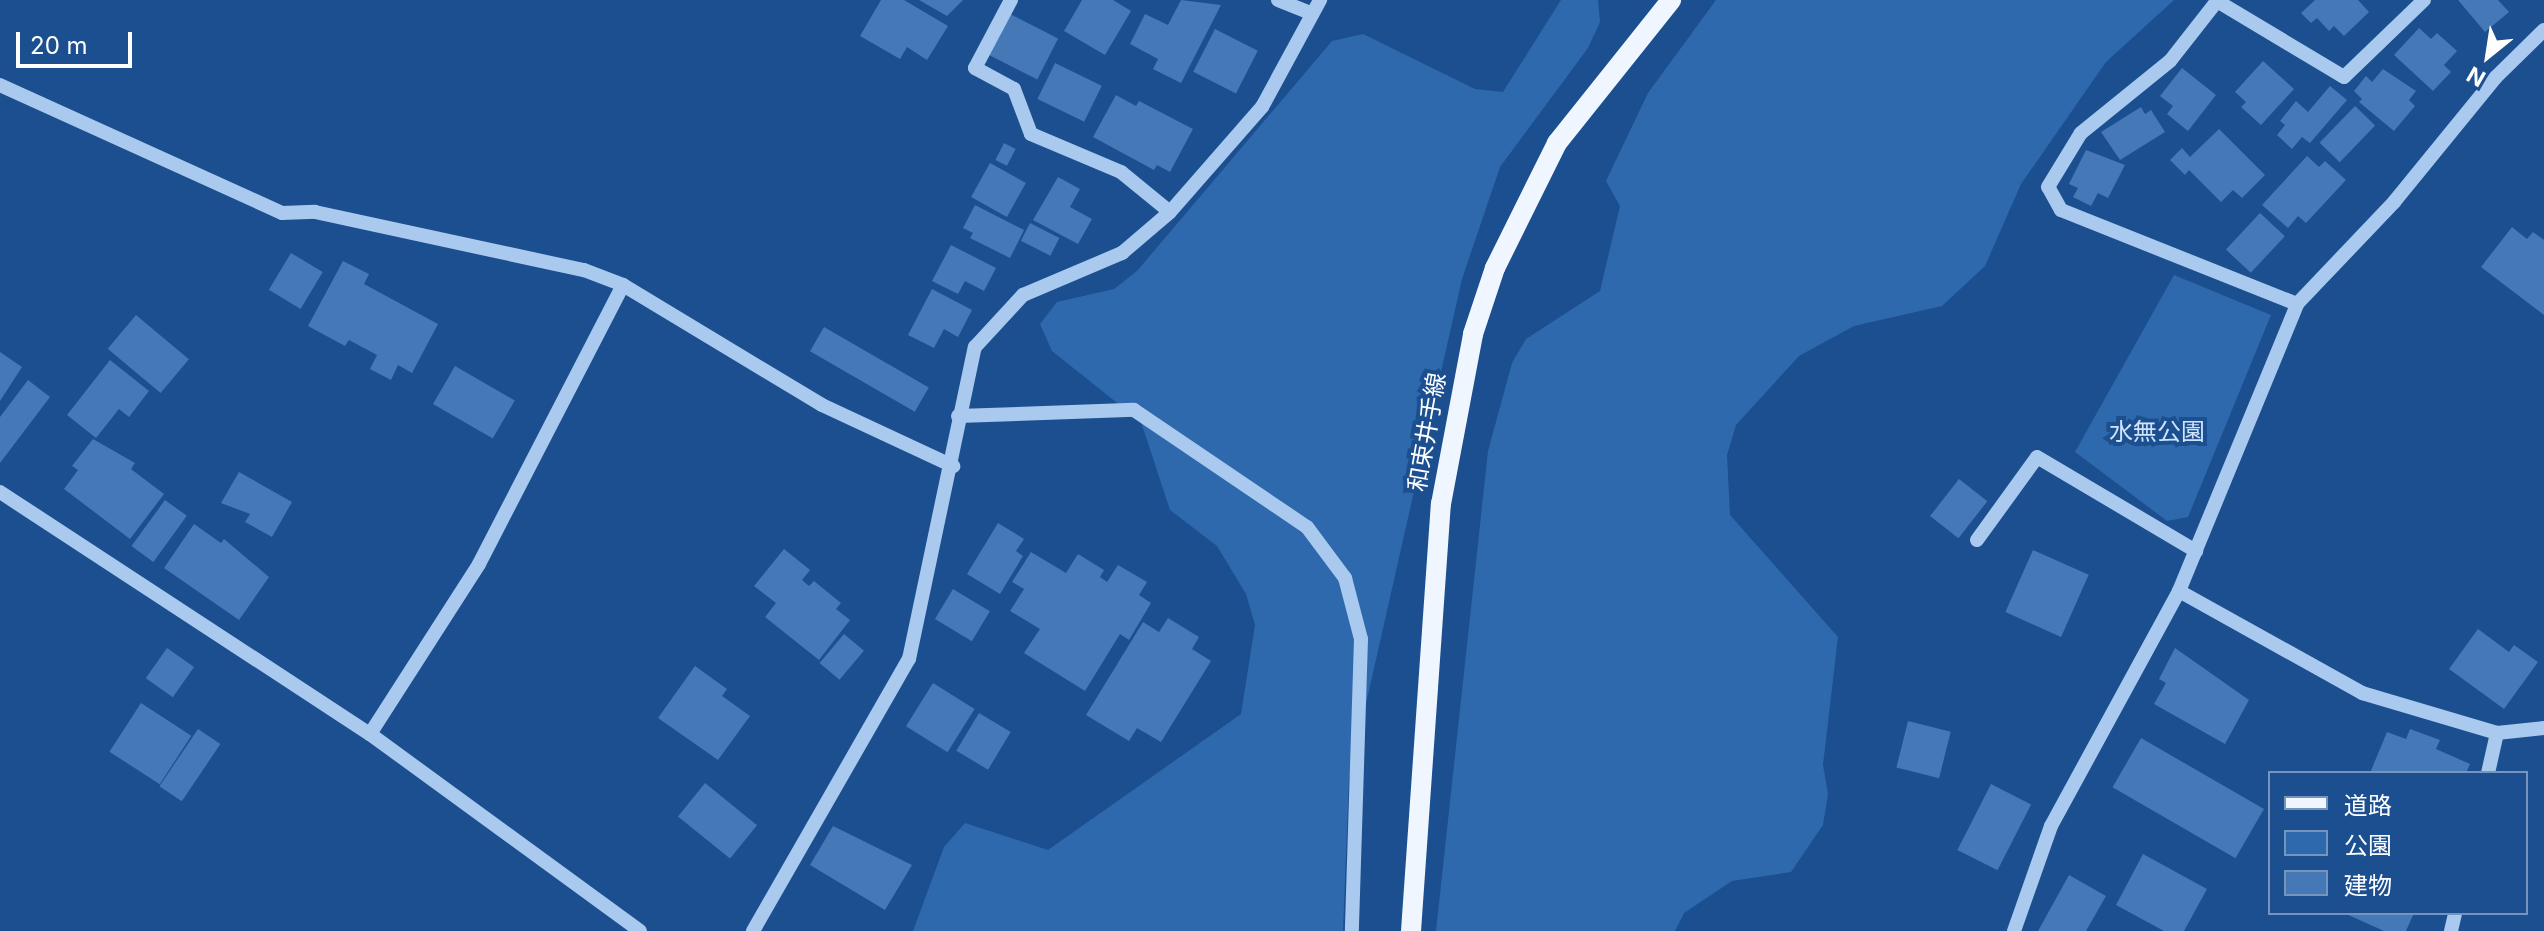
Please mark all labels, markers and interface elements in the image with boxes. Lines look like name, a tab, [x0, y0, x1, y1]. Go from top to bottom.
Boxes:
scale bar	[20, 16, 136, 66]
north arrow	[2448, 16, 2528, 96]
text: 20 m	[30, 31, 88, 60]
text: N	[2462, 61, 2490, 92]
street label: 和束井手線	[1402, 370, 1452, 494]
park label: 水無公園	[2109, 418, 2205, 446]
legend	[2268, 771, 2528, 915]
text: 道路	[2344, 791, 2392, 820]
text: 公園	[2344, 831, 2392, 860]
text: 建物	[2344, 871, 2392, 900]

